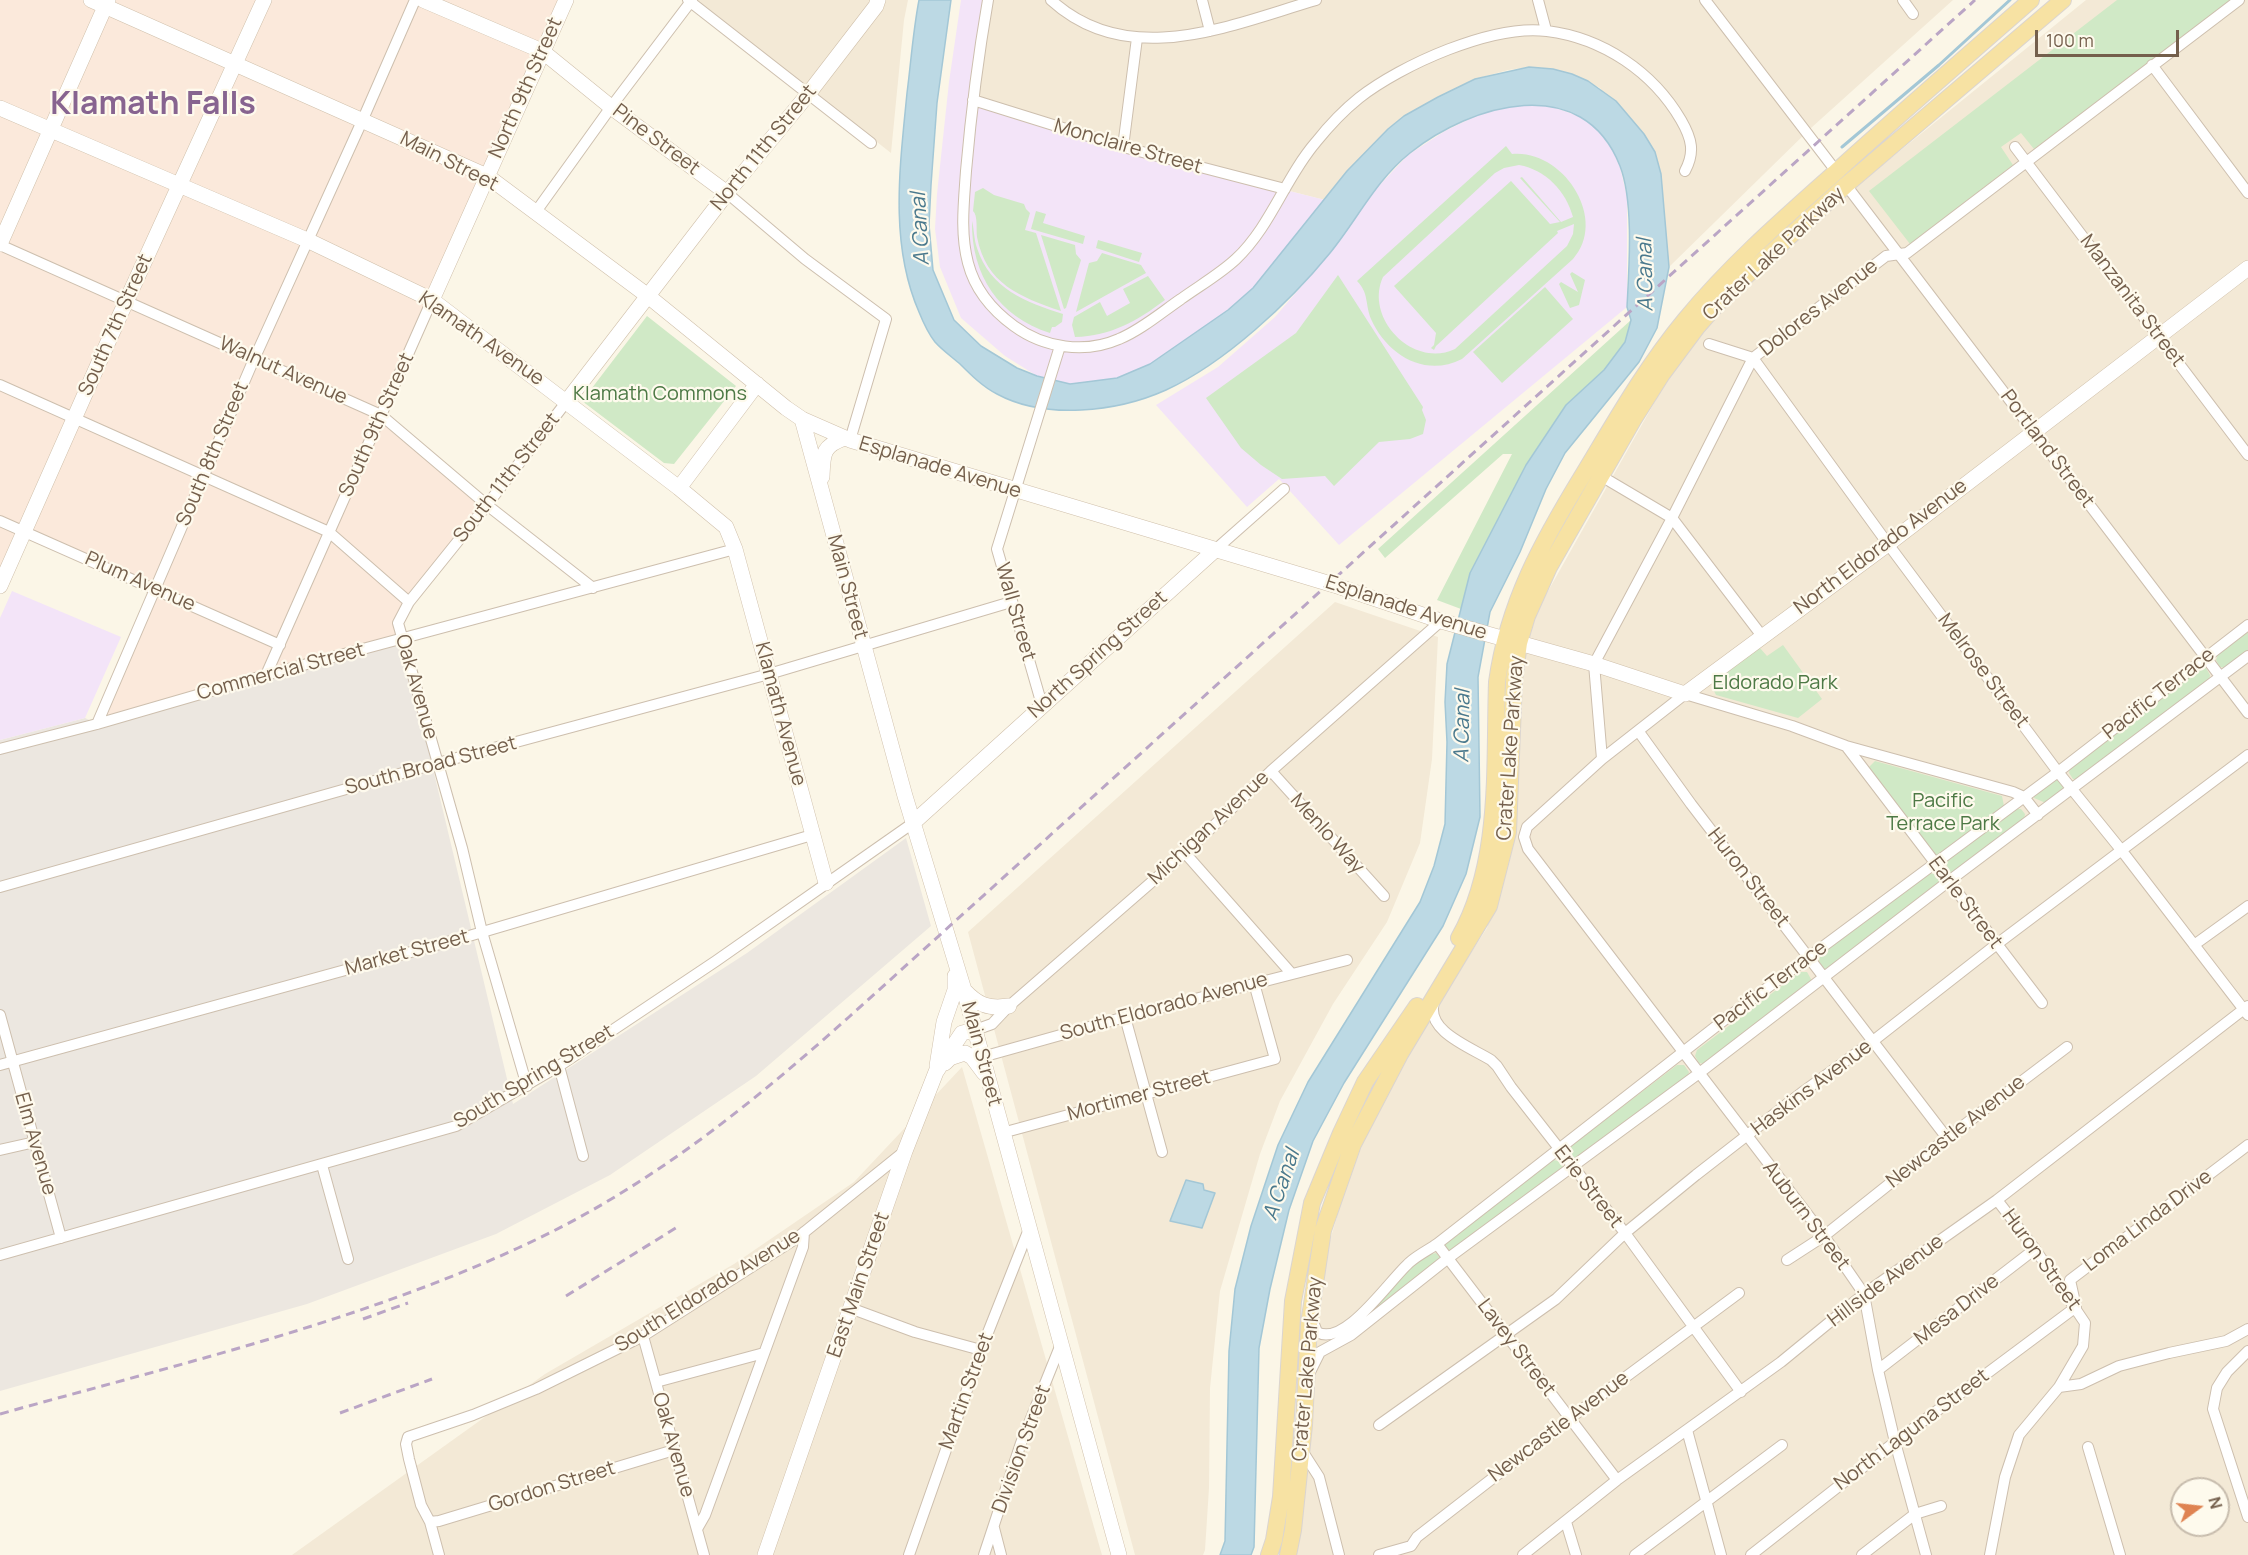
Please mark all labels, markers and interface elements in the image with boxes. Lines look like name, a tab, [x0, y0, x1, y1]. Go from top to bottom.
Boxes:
street label: North 9th Street	[484, 14, 568, 162]
scale bar	[2038, 18, 2182, 56]
text: 100 m	[2046, 28, 2094, 52]
street label: North 11th Street	[706, 80, 822, 216]
district label: Klamath Falls	[50, 86, 256, 124]
street label: Pine Street	[608, 99, 704, 181]
street label: Monclaire Street	[1051, 114, 1205, 180]
street label: Main Street	[396, 127, 502, 197]
street label: Crater Lake Parkway	[1698, 182, 1850, 326]
water label: A Canal	[907, 192, 935, 266]
street label: Manzanita Street	[2074, 230, 2190, 372]
water label: A Canal	[1633, 238, 1659, 312]
street label: South 7th Street	[74, 250, 158, 400]
street label: Dolores Avenue	[1755, 254, 1883, 362]
street label: Klamath Avenue	[413, 287, 549, 391]
street label: Walnut Avenue	[215, 332, 351, 410]
street label: South 9th Street	[335, 349, 419, 501]
street label: South 8th Street	[172, 378, 254, 530]
park label: Klamath Commons	[573, 382, 747, 406]
street label: Portland Street	[1995, 385, 2099, 513]
street label: South 11th Street	[449, 408, 565, 548]
street label: Esplanade Avenue	[856, 432, 1024, 504]
street label: North Eldorado Avenue	[1790, 474, 1972, 620]
street label: Main Street	[822, 532, 872, 642]
street label: Plum Avenue	[81, 547, 199, 617]
street label: Wall Street	[990, 560, 1040, 664]
street label: Esplanade Avenue	[1322, 571, 1490, 645]
street label: North Spring Street	[1023, 586, 1173, 724]
street label: Melrose Street	[1932, 609, 2034, 733]
street label: Oak Avenue	[390, 632, 442, 742]
street label: Commercial Street	[195, 638, 367, 706]
street label: Klamath Avenue	[749, 639, 811, 789]
street label: Pacific Terrace	[2098, 643, 2220, 745]
street label: Crater Lake Parkway	[1493, 655, 1529, 841]
park label: Eldorado Park	[1712, 671, 1838, 695]
water label: A Canal	[1450, 689, 1476, 763]
street label: South Broad Street	[343, 732, 519, 800]
street label: Michigan Avenue	[1144, 766, 1274, 890]
street label: Menlo Way	[1285, 789, 1369, 879]
park label: Pacific Terrace Park	[1886, 789, 2000, 836]
street label: Huron Street	[1702, 824, 1794, 932]
street label: Earle Street	[1923, 852, 2007, 954]
street label: Market Street	[342, 925, 472, 981]
street label: Pacific Terrace	[1710, 936, 1832, 1036]
street label: South Eldorado Avenue	[1058, 968, 1270, 1046]
street label: Main Street	[956, 999, 1006, 1109]
street label: South Spring Street	[450, 1020, 618, 1134]
street label: Haskins Avenue	[1747, 1035, 1877, 1141]
street label: Mortimer Street	[1065, 1065, 1213, 1127]
street label: Newcastle Avenue	[1882, 1070, 2030, 1194]
street label: Elm Avenue	[9, 1090, 61, 1198]
street label: Erie Street	[1548, 1141, 1628, 1233]
water label: A Canal	[1258, 1146, 1306, 1224]
street label: Auburn Street	[1757, 1157, 1855, 1275]
street label: Loma Linda Drive	[2079, 1165, 2217, 1277]
street label: Huron Street	[1996, 1205, 2086, 1315]
street label: East Main Street	[823, 1209, 895, 1361]
street label: South Eldorado Avenue	[611, 1224, 805, 1358]
street label: Hillside Avenue	[1823, 1230, 1949, 1332]
street label: Mesa Drive	[1910, 1269, 2004, 1351]
street label: Crater Lake Parkway	[1288, 1276, 1328, 1462]
street label: Lavey Street	[1472, 1295, 1560, 1401]
street label: Martin Street	[935, 1329, 999, 1453]
street label: North Laguna Street	[1830, 1364, 1994, 1496]
street label: Newcastle Avenue	[1484, 1366, 1634, 1488]
street label: Division Street	[988, 1382, 1056, 1516]
street label: Oak Avenue	[647, 1390, 699, 1500]
street label: Gordon Street	[486, 1456, 618, 1518]
north arrow	[2170, 1477, 2230, 1537]
text: N	[2203, 1494, 2228, 1511]

